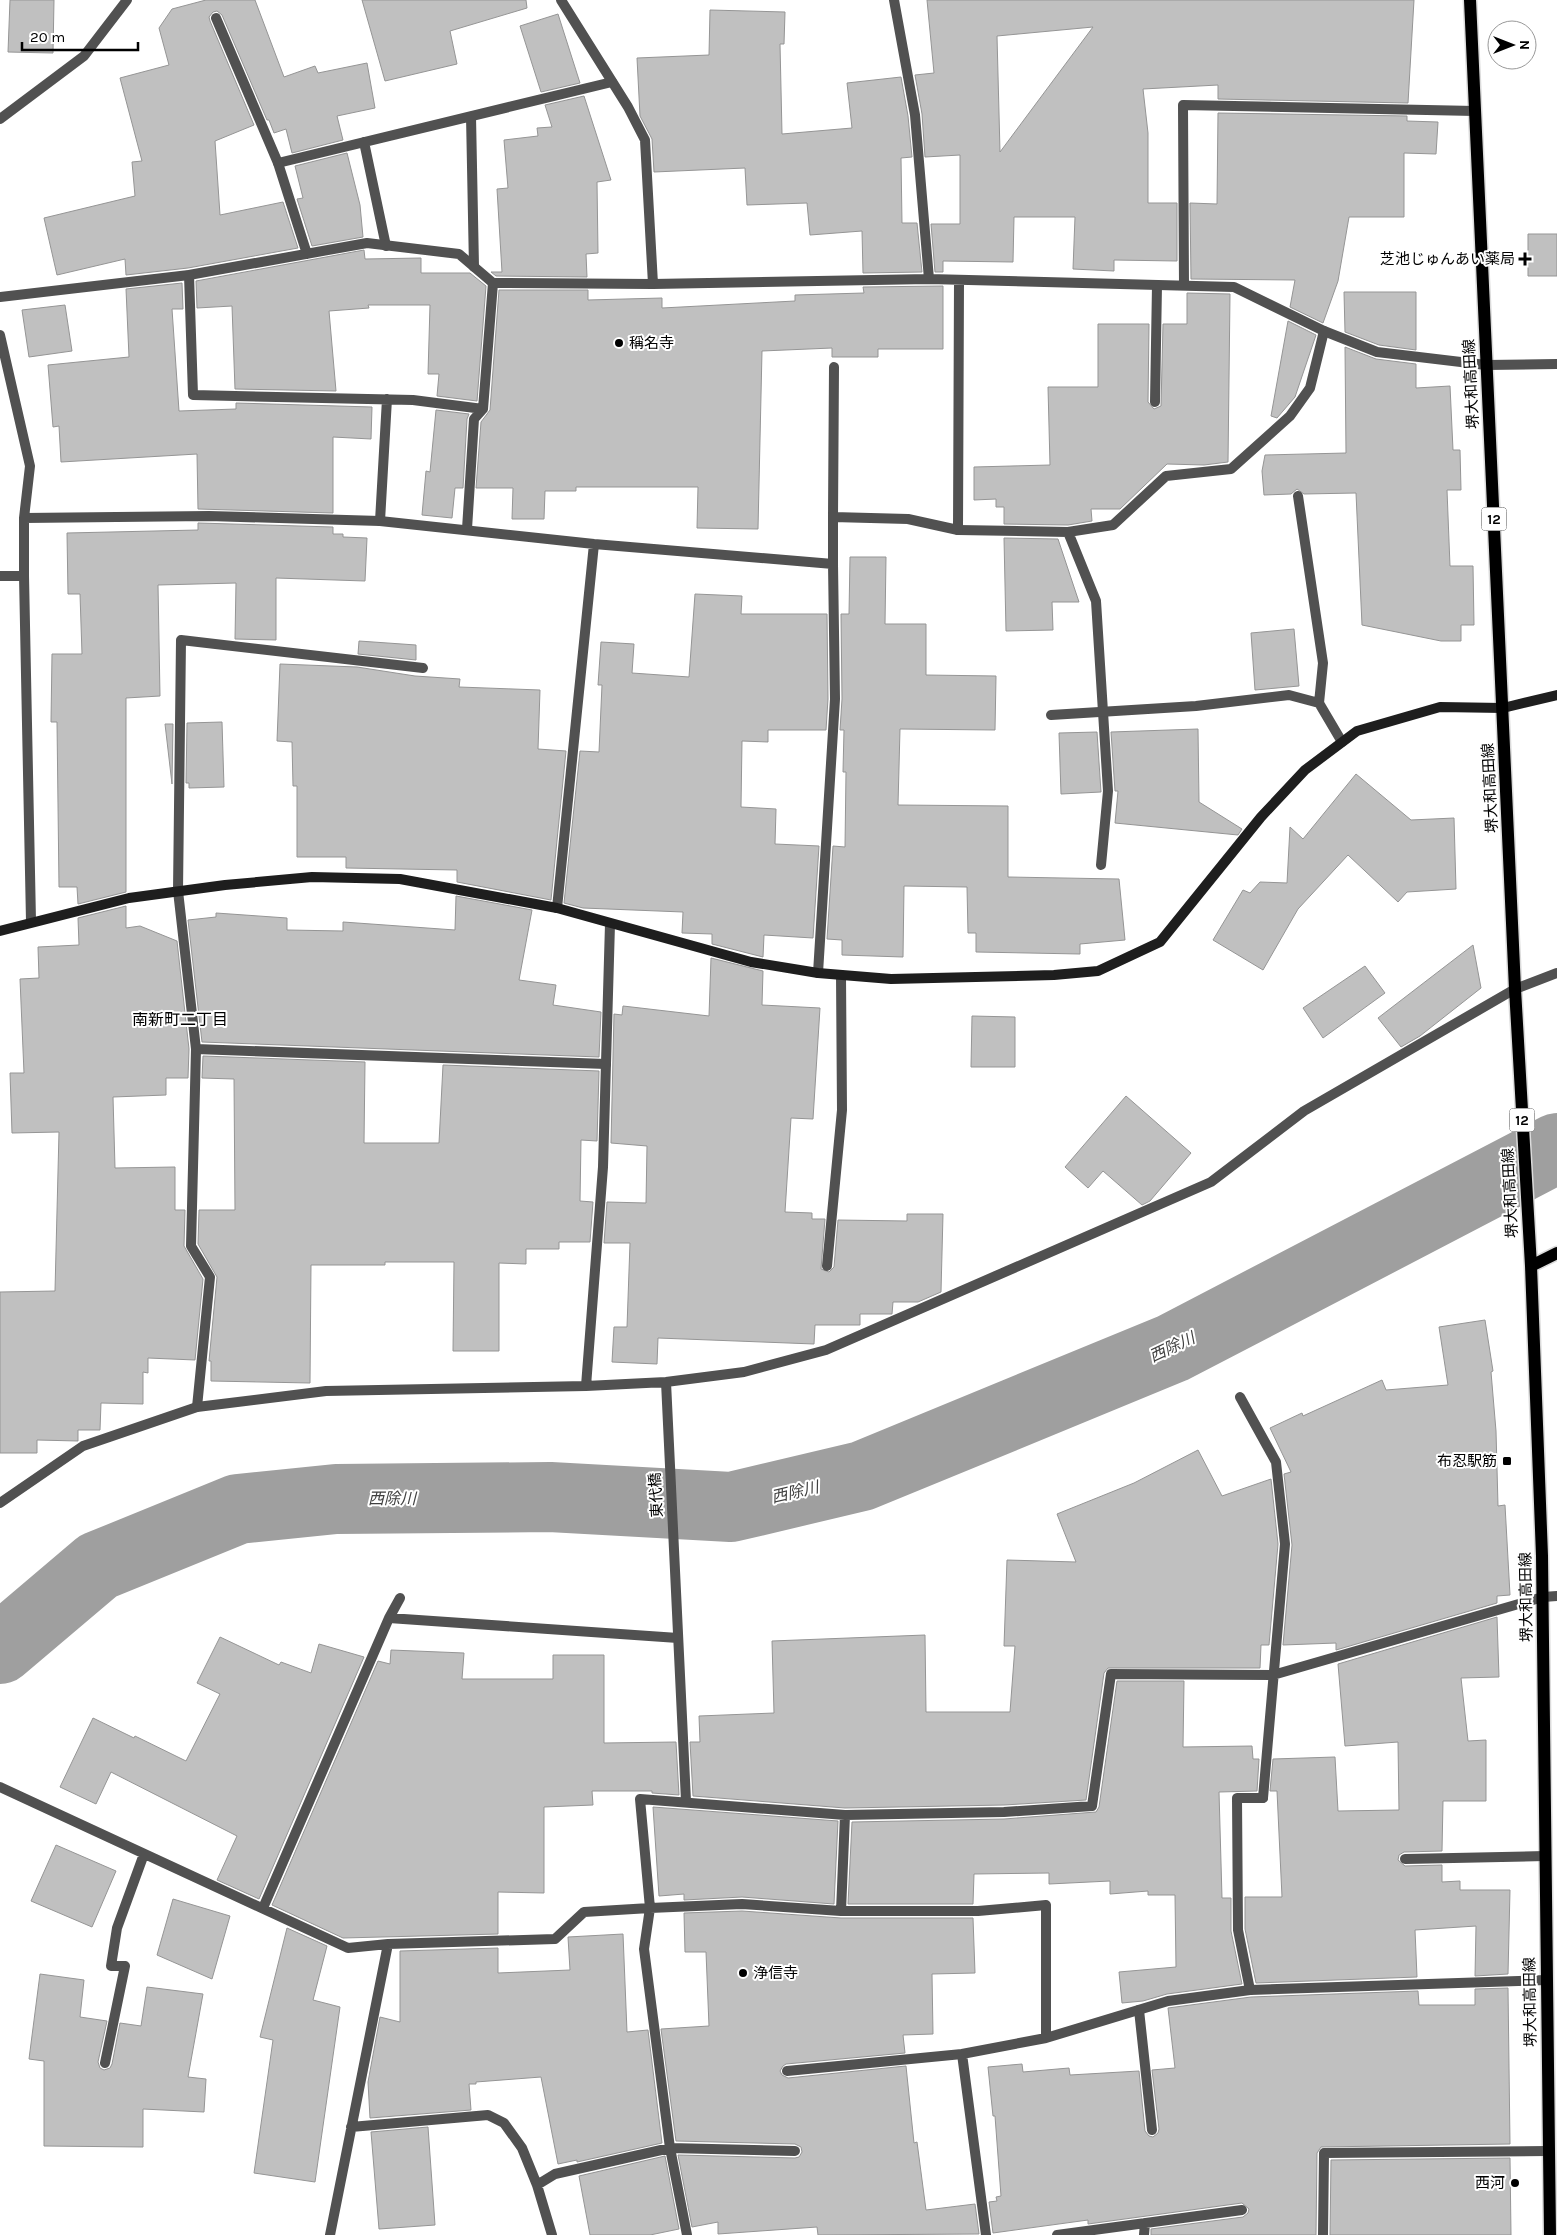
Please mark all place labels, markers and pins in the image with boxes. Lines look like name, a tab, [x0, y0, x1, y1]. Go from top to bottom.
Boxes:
place label: 芝池じゅんあい薬局	[1380, 250, 1515, 268]
marker: 芝池じゅんあい薬局	[1519, 253, 1531, 265]
place label: 稱名寺	[629, 334, 674, 352]
marker: 稱名寺	[613, 337, 625, 349]
place label: 布忍駅筋	[1437, 1452, 1497, 1470]
marker: 布忍駅筋	[1501, 1455, 1513, 1467]
place label: 浄信寺	[753, 1964, 798, 1982]
marker: 浄信寺	[737, 1967, 749, 1979]
place label: 西河	[1475, 2174, 1505, 2192]
marker: 西河	[1509, 2177, 1521, 2189]

